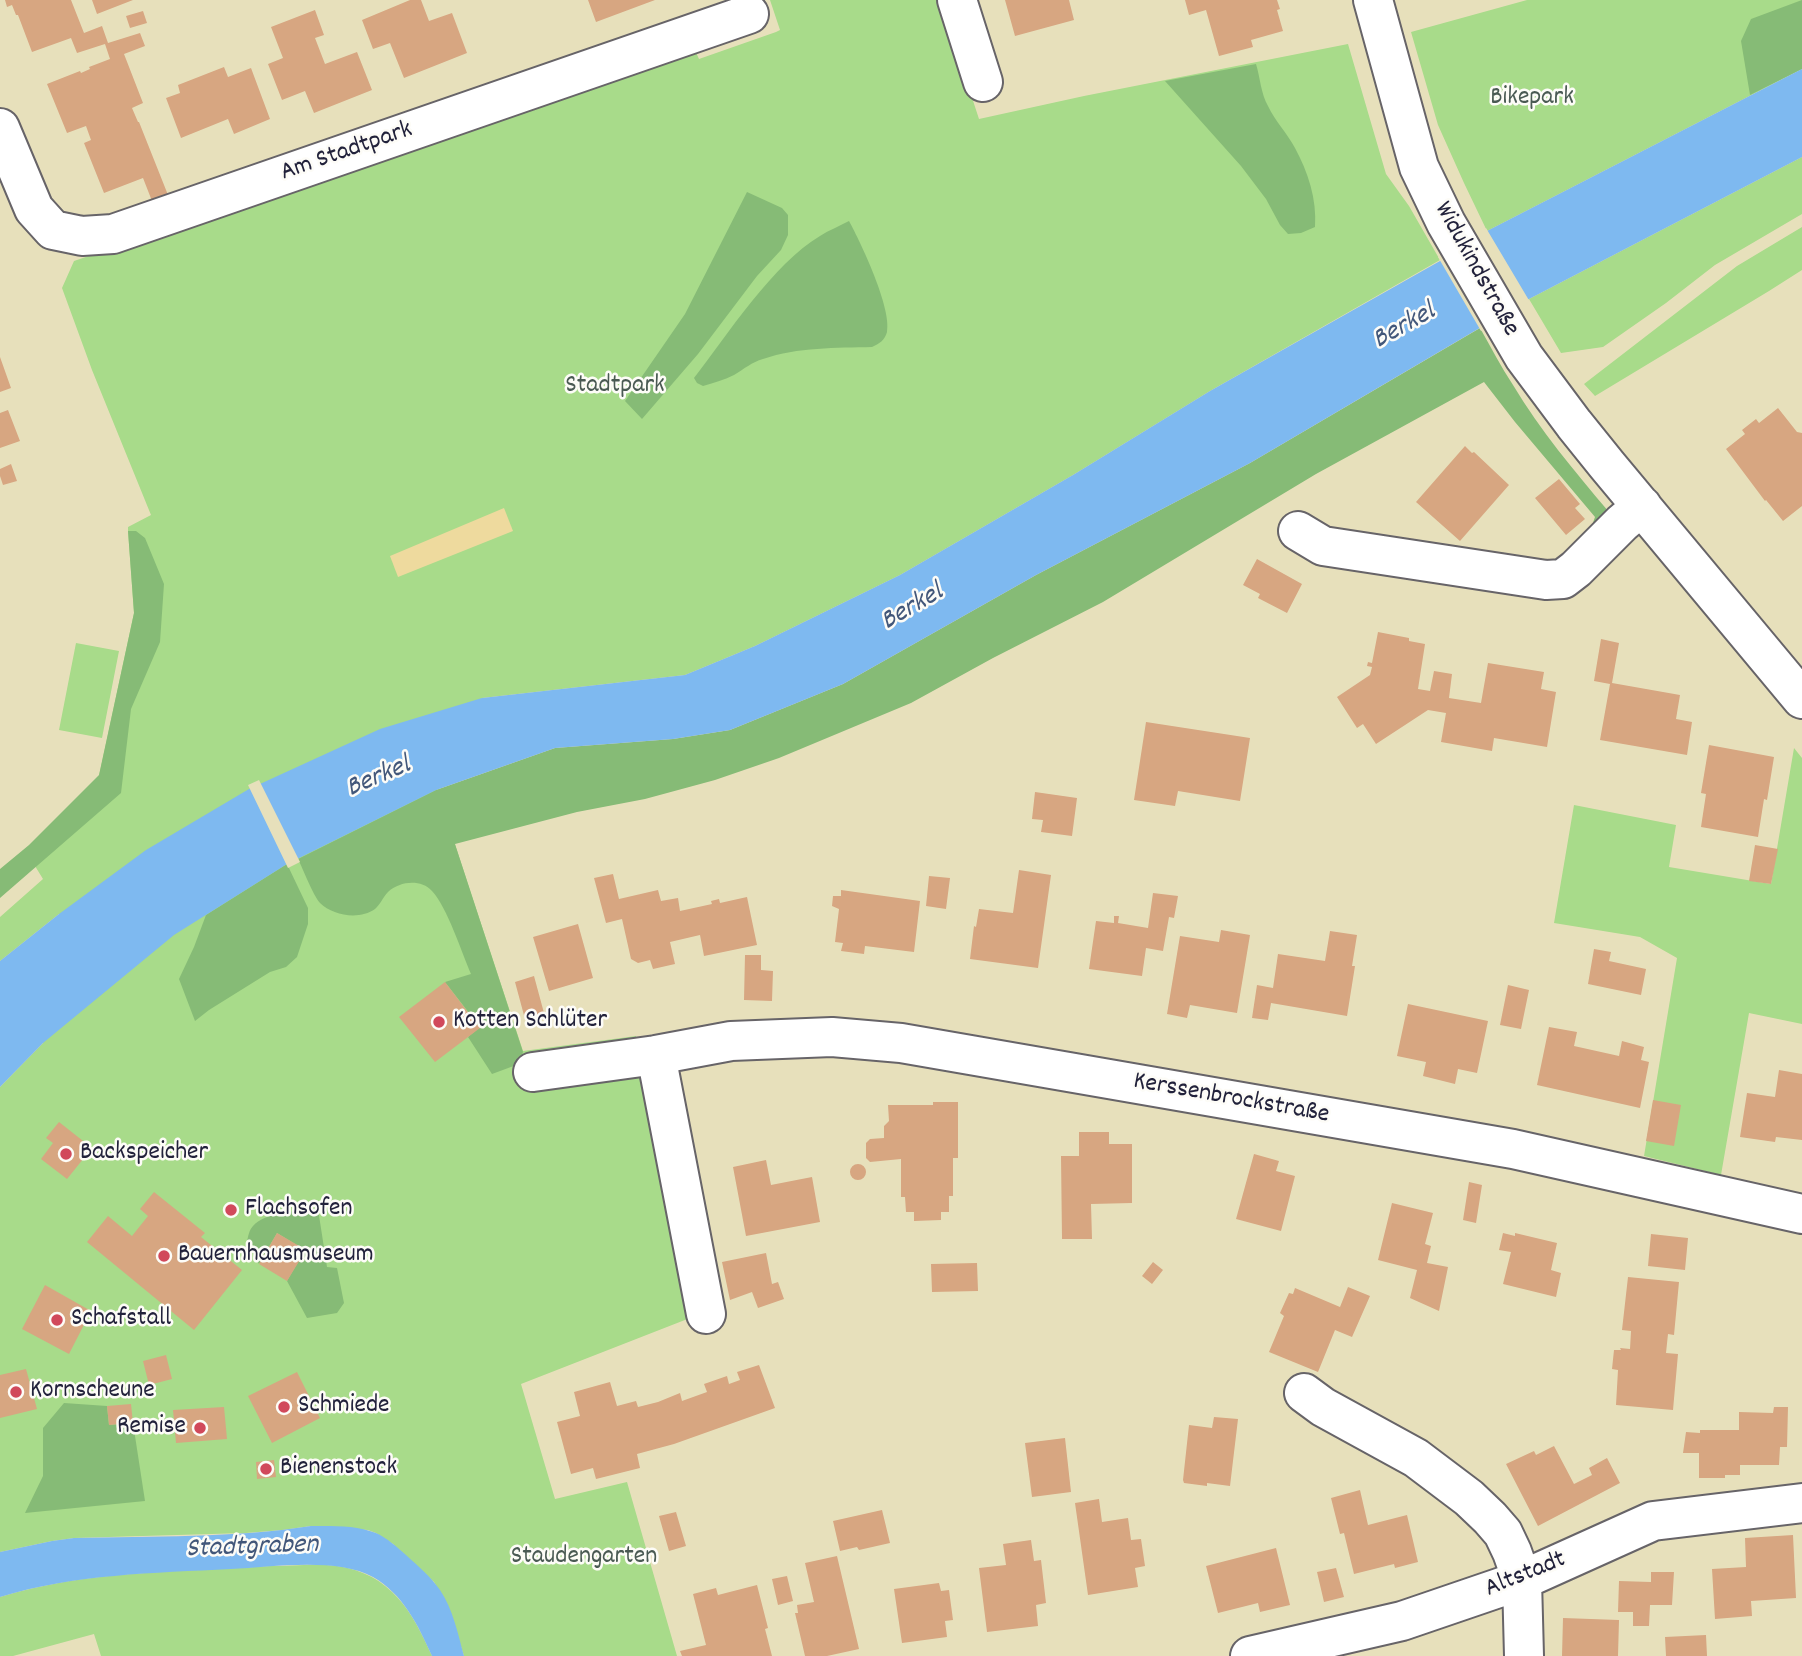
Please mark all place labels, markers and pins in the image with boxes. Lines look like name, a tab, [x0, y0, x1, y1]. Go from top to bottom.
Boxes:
place label: Kotten Schlüter	[453, 1006, 607, 1038]
marker: Kotten Schlüter	[431, 1014, 447, 1030]
place label: Backspeicher	[80, 1138, 208, 1170]
marker: Backspeicher	[58, 1146, 74, 1162]
place label: Flachsofen	[245, 1194, 352, 1226]
marker: Flachsofen	[223, 1202, 239, 1218]
place label: Bauernhausmuseum	[178, 1240, 374, 1272]
marker: Bauernhausmuseum	[156, 1248, 172, 1264]
place label: Schafstall	[71, 1304, 171, 1336]
marker: Schafstall	[49, 1312, 65, 1328]
place label: Kornscheune	[30, 1376, 155, 1408]
marker: Kornscheune	[8, 1384, 24, 1400]
place label: Schmiede	[298, 1391, 390, 1423]
marker: Schmiede	[276, 1399, 292, 1415]
place label: Remise	[117, 1412, 186, 1444]
marker: Remise	[192, 1420, 208, 1436]
place label: Bienenstock	[280, 1453, 397, 1485]
marker: Bienenstock	[258, 1461, 274, 1477]

